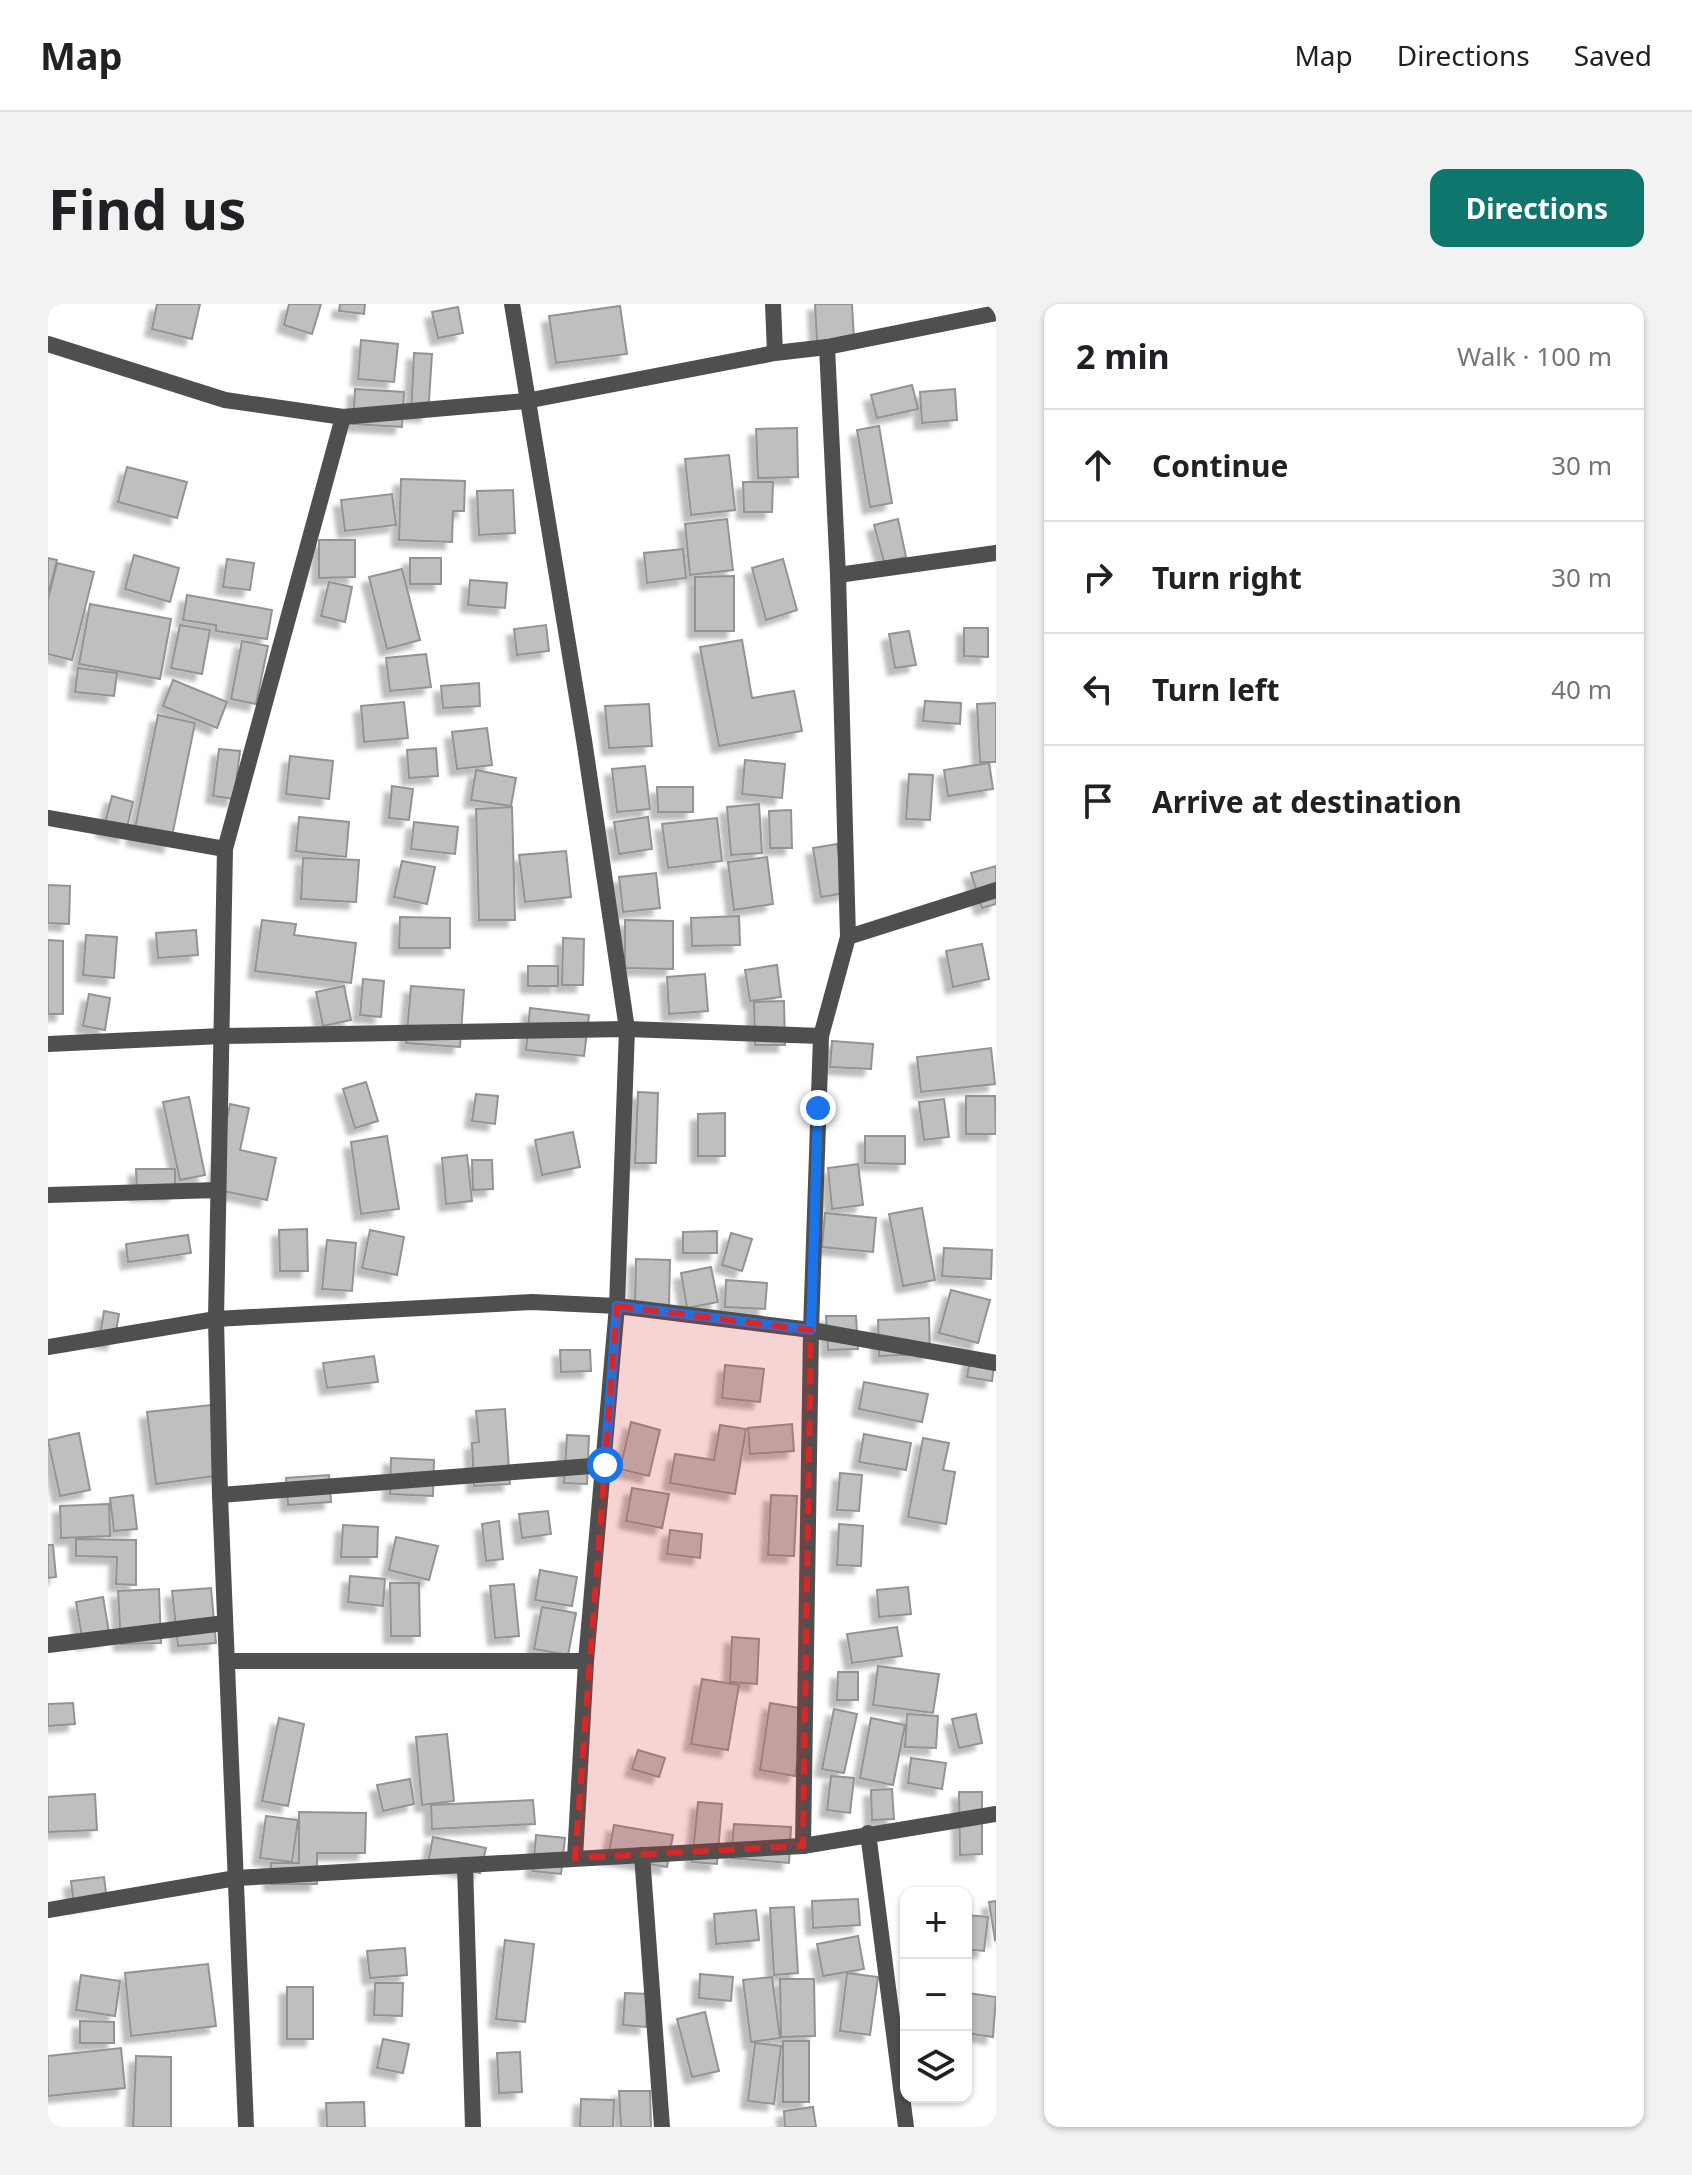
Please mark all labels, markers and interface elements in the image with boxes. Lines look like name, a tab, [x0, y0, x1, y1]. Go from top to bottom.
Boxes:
text: Map	[40, 29, 123, 81]
text: Map	[1294, 36, 1353, 74]
text: Directions	[1397, 36, 1530, 74]
text: Saved	[1574, 36, 1652, 74]
button: Directions	[1430, 169, 1644, 247]
text: Find us	[48, 170, 246, 246]
text: 2 min	[1076, 333, 1170, 379]
text: Walk · 100 m	[1457, 338, 1612, 374]
icon: ahead	[1076, 443, 1120, 487]
text: Continue	[1152, 445, 1288, 486]
text: 30 m	[1551, 447, 1612, 483]
icon: right	[1076, 555, 1120, 599]
text: Turn right	[1152, 557, 1302, 598]
text: 30 m	[1551, 559, 1612, 595]
icon: left	[1076, 667, 1120, 711]
text: Turn left	[1152, 669, 1280, 710]
text: 40 m	[1551, 671, 1612, 707]
icon: arrive	[1076, 779, 1120, 823]
text: Arrive at destination	[1152, 781, 1462, 822]
route end	[800, 1090, 836, 1126]
route start	[587, 1447, 623, 1483]
map controls	[900, 1887, 972, 2103]
button: +	[900, 1887, 972, 1959]
button: −	[900, 1959, 972, 2031]
button: layers	[900, 2031, 972, 2103]

